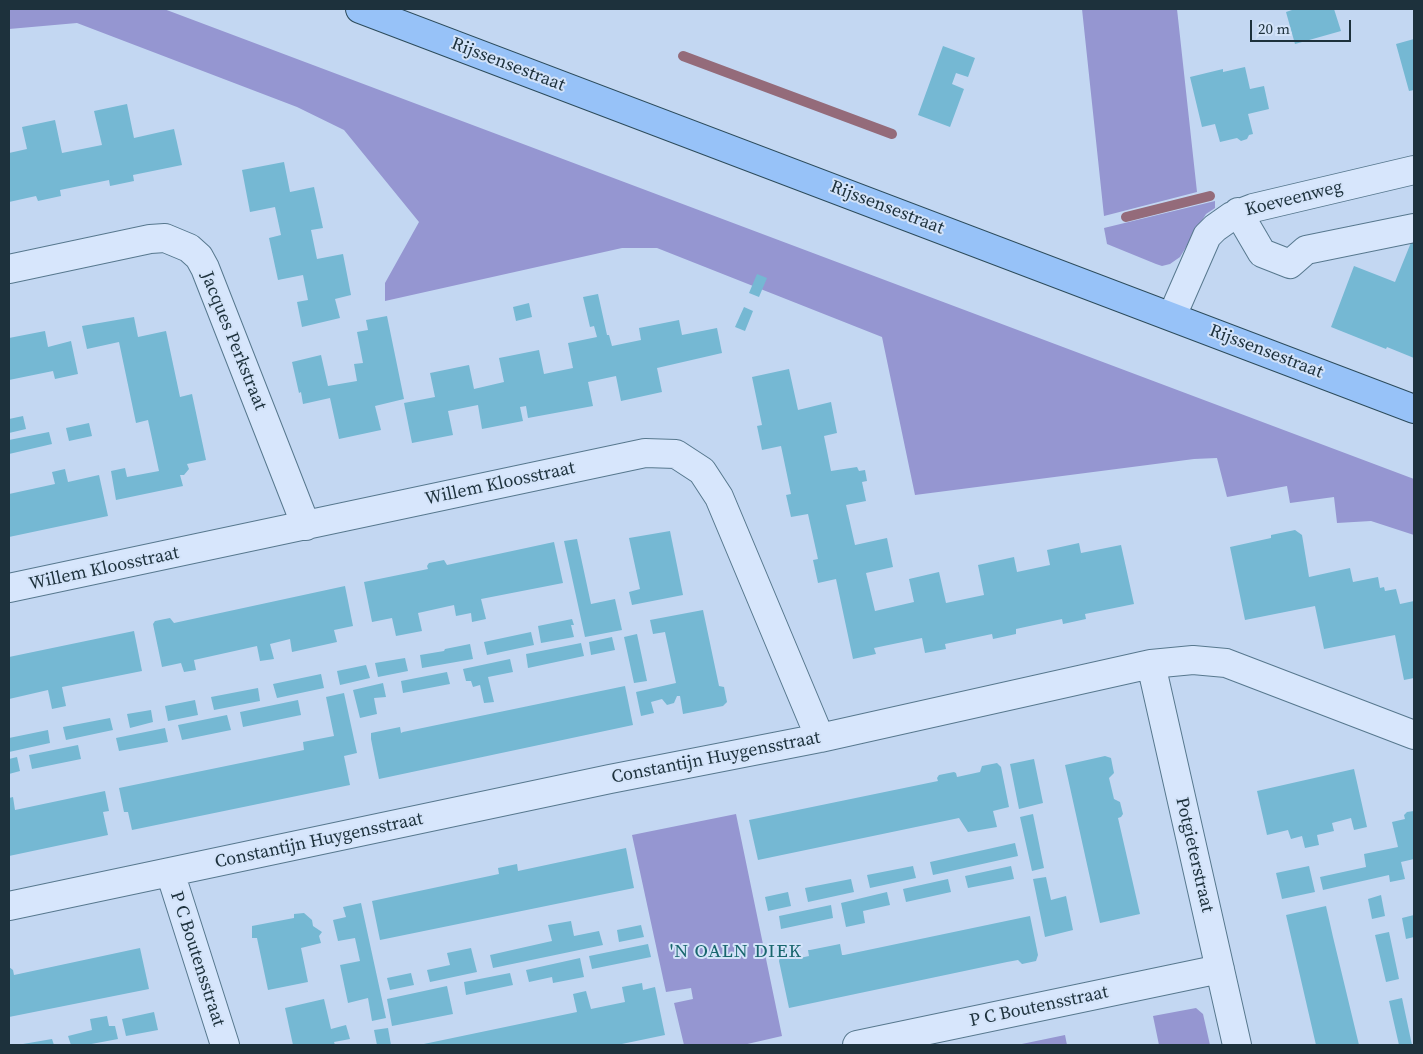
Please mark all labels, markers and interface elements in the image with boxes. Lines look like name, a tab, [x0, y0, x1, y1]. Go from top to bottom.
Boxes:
scale bar	[1253, 10, 1354, 42]
text: 20 m	[1258, 18, 1290, 39]
street label: Rijssensestraat	[448, 33, 568, 97]
street label: Rijssensestraat	[827, 176, 947, 240]
street label: Koeveenweg	[1243, 176, 1345, 222]
street label: Jacques Perkstraat	[195, 269, 271, 413]
street label: Rijssensestraat	[1206, 320, 1326, 384]
street label: Willem Kloosstraat	[423, 458, 577, 510]
street label: Willem Kloosstraat	[27, 543, 181, 595]
street label: Constantijn Huygensstraat	[610, 727, 822, 789]
street label: Potgieterstraat	[1170, 795, 1218, 915]
street label: Constantijn Huygensstraat	[213, 808, 425, 874]
street label: P C Boutensstraat	[165, 889, 229, 1029]
district label: 'N OALN DIEK	[668, 941, 804, 963]
street label: P C Boutensstraat	[968, 982, 1110, 1032]

